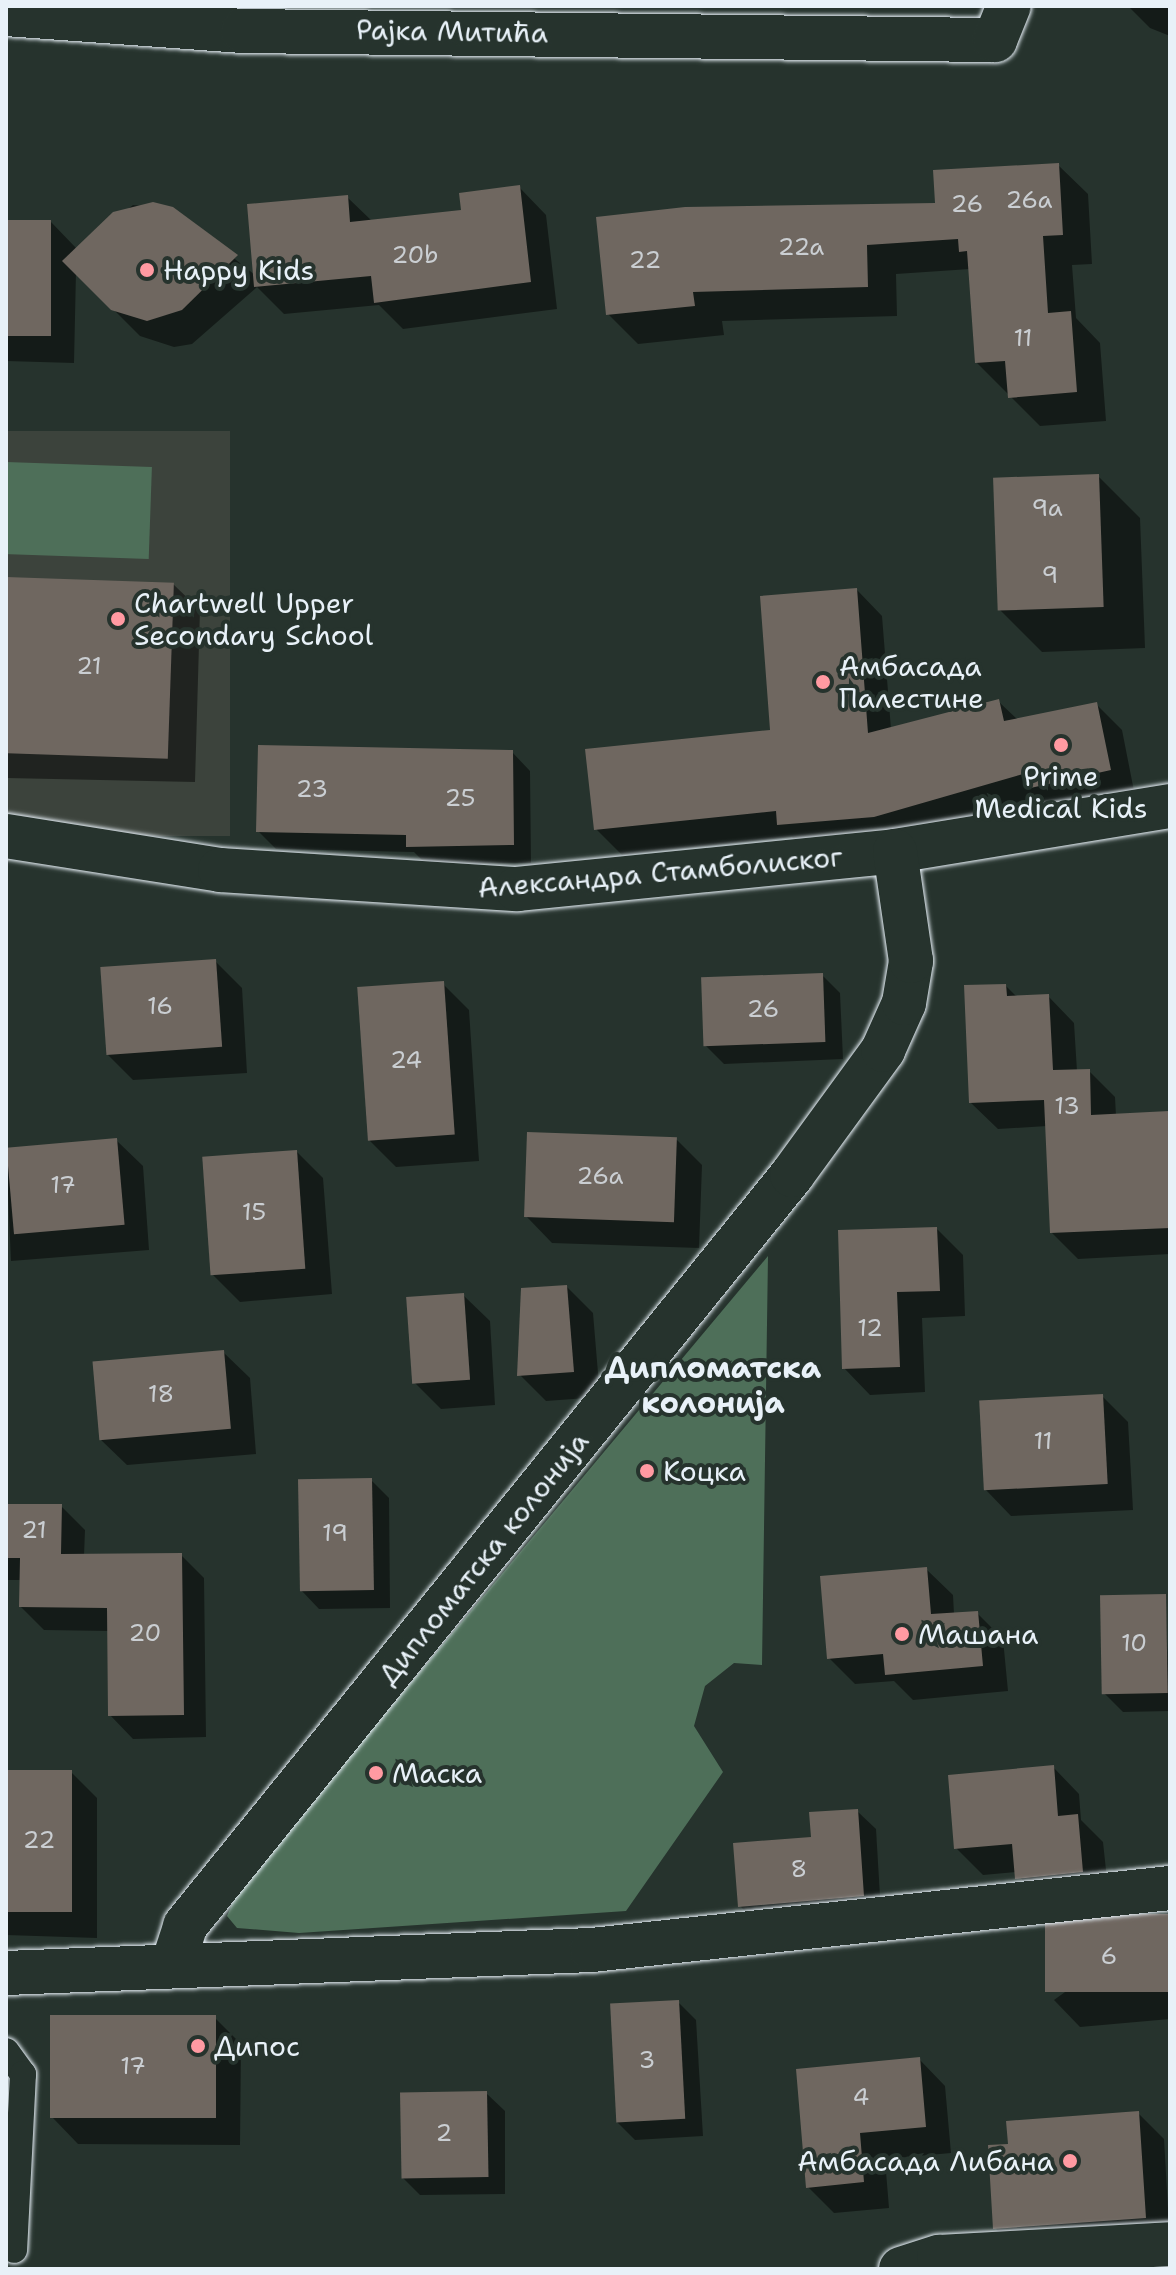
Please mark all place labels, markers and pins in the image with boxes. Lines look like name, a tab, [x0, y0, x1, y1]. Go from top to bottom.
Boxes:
place label: Happy Kids	[163, 253, 314, 287]
marker: Happy Kids	[138, 261, 156, 279]
place label: Chartwell Upper Secondary School	[134, 586, 373, 652]
marker: Chartwell Upper Secondary School	[109, 610, 127, 628]
place label: Амбасада Палестине	[839, 649, 984, 715]
marker: Амбасада Палестине	[814, 673, 832, 691]
marker: Prime Medical Kids	[1050, 734, 1072, 756]
place label: Prime Medical Kids	[974, 759, 1148, 825]
place label: Коцка	[663, 1454, 746, 1488]
marker: Коцка	[638, 1462, 656, 1480]
place label: Машана	[918, 1617, 1039, 1651]
marker: Машана	[893, 1625, 911, 1643]
place label: Маска	[392, 1756, 482, 1790]
marker: Маска	[367, 1764, 385, 1782]
place label: Дипос	[214, 2029, 300, 2063]
marker: Дипос	[189, 2037, 207, 2055]
place label: Амбасада Либана	[797, 2144, 1054, 2178]
marker: Амбасада Либана	[1061, 2152, 1079, 2170]

